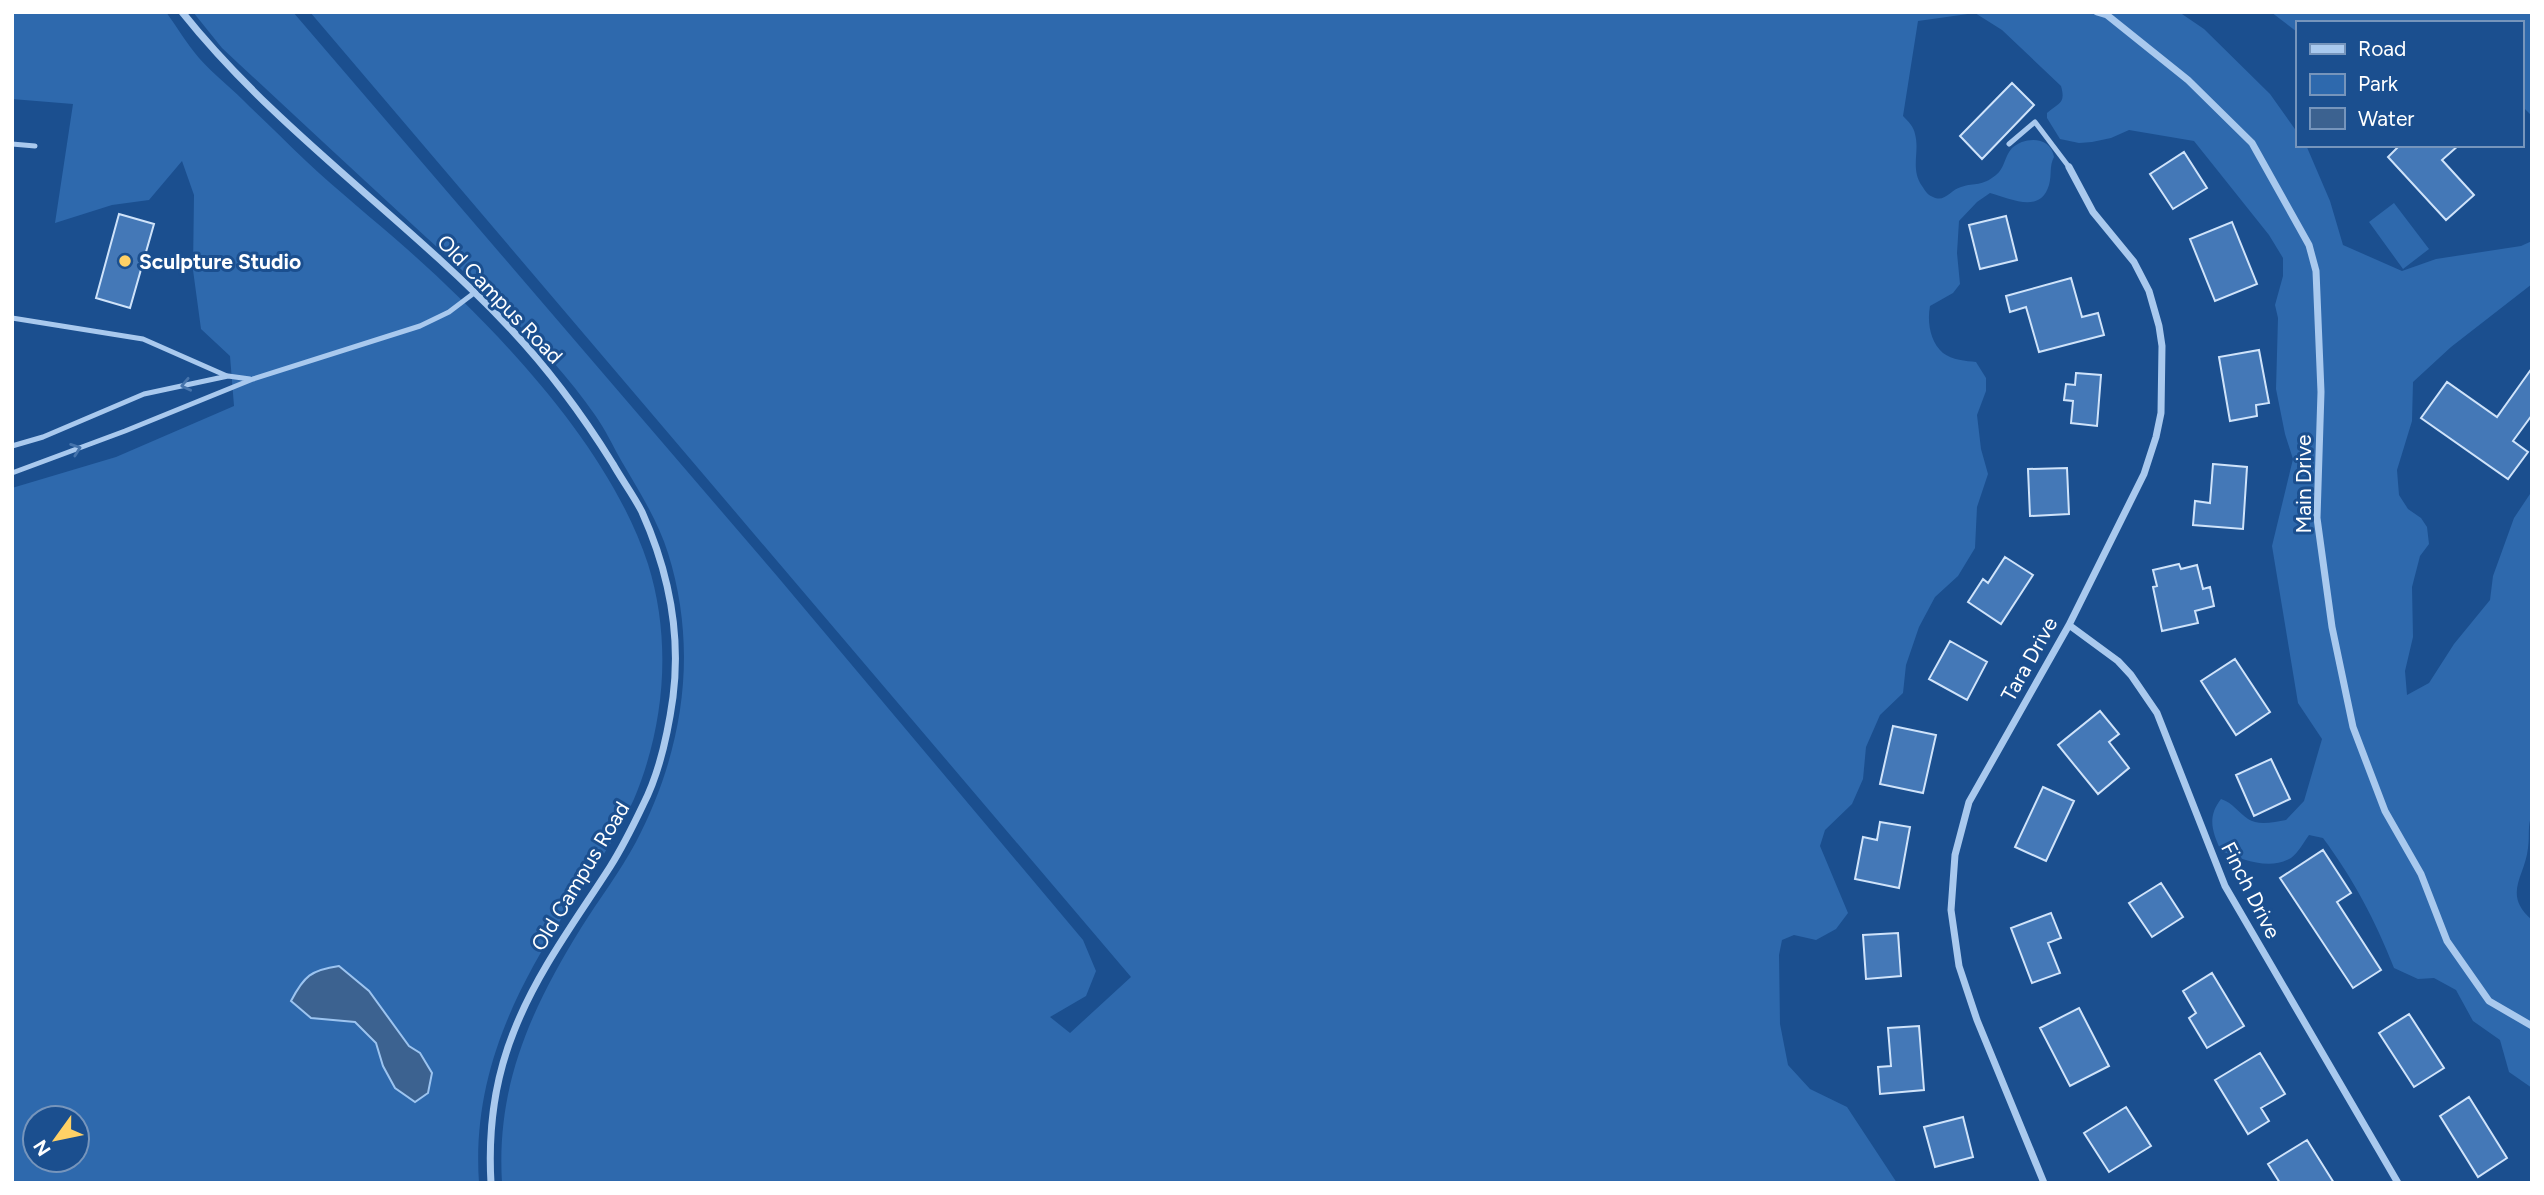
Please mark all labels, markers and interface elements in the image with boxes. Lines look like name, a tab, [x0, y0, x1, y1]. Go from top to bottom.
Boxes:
legend	[2296, 21, 2523, 147]
text: Road	[2358, 36, 2406, 61]
text: Park	[2358, 71, 2399, 96]
text: Water	[2358, 106, 2414, 131]
street label: Old Campus Road	[432, 229, 568, 369]
place label: Sculpture Studio	[139, 249, 301, 274]
marker: Sculpture Studio	[117, 253, 133, 269]
one-way arrow	[180, 376, 192, 391]
street label: Main Drive	[2291, 435, 2316, 533]
one-way arrow	[70, 443, 82, 457]
street label: Tara Drive	[1996, 612, 2062, 706]
street label: Old Campus Road	[526, 797, 634, 955]
street label: Finch Drive	[2216, 838, 2286, 942]
north arrow	[21, 1104, 91, 1174]
text: N	[29, 1136, 56, 1160]

